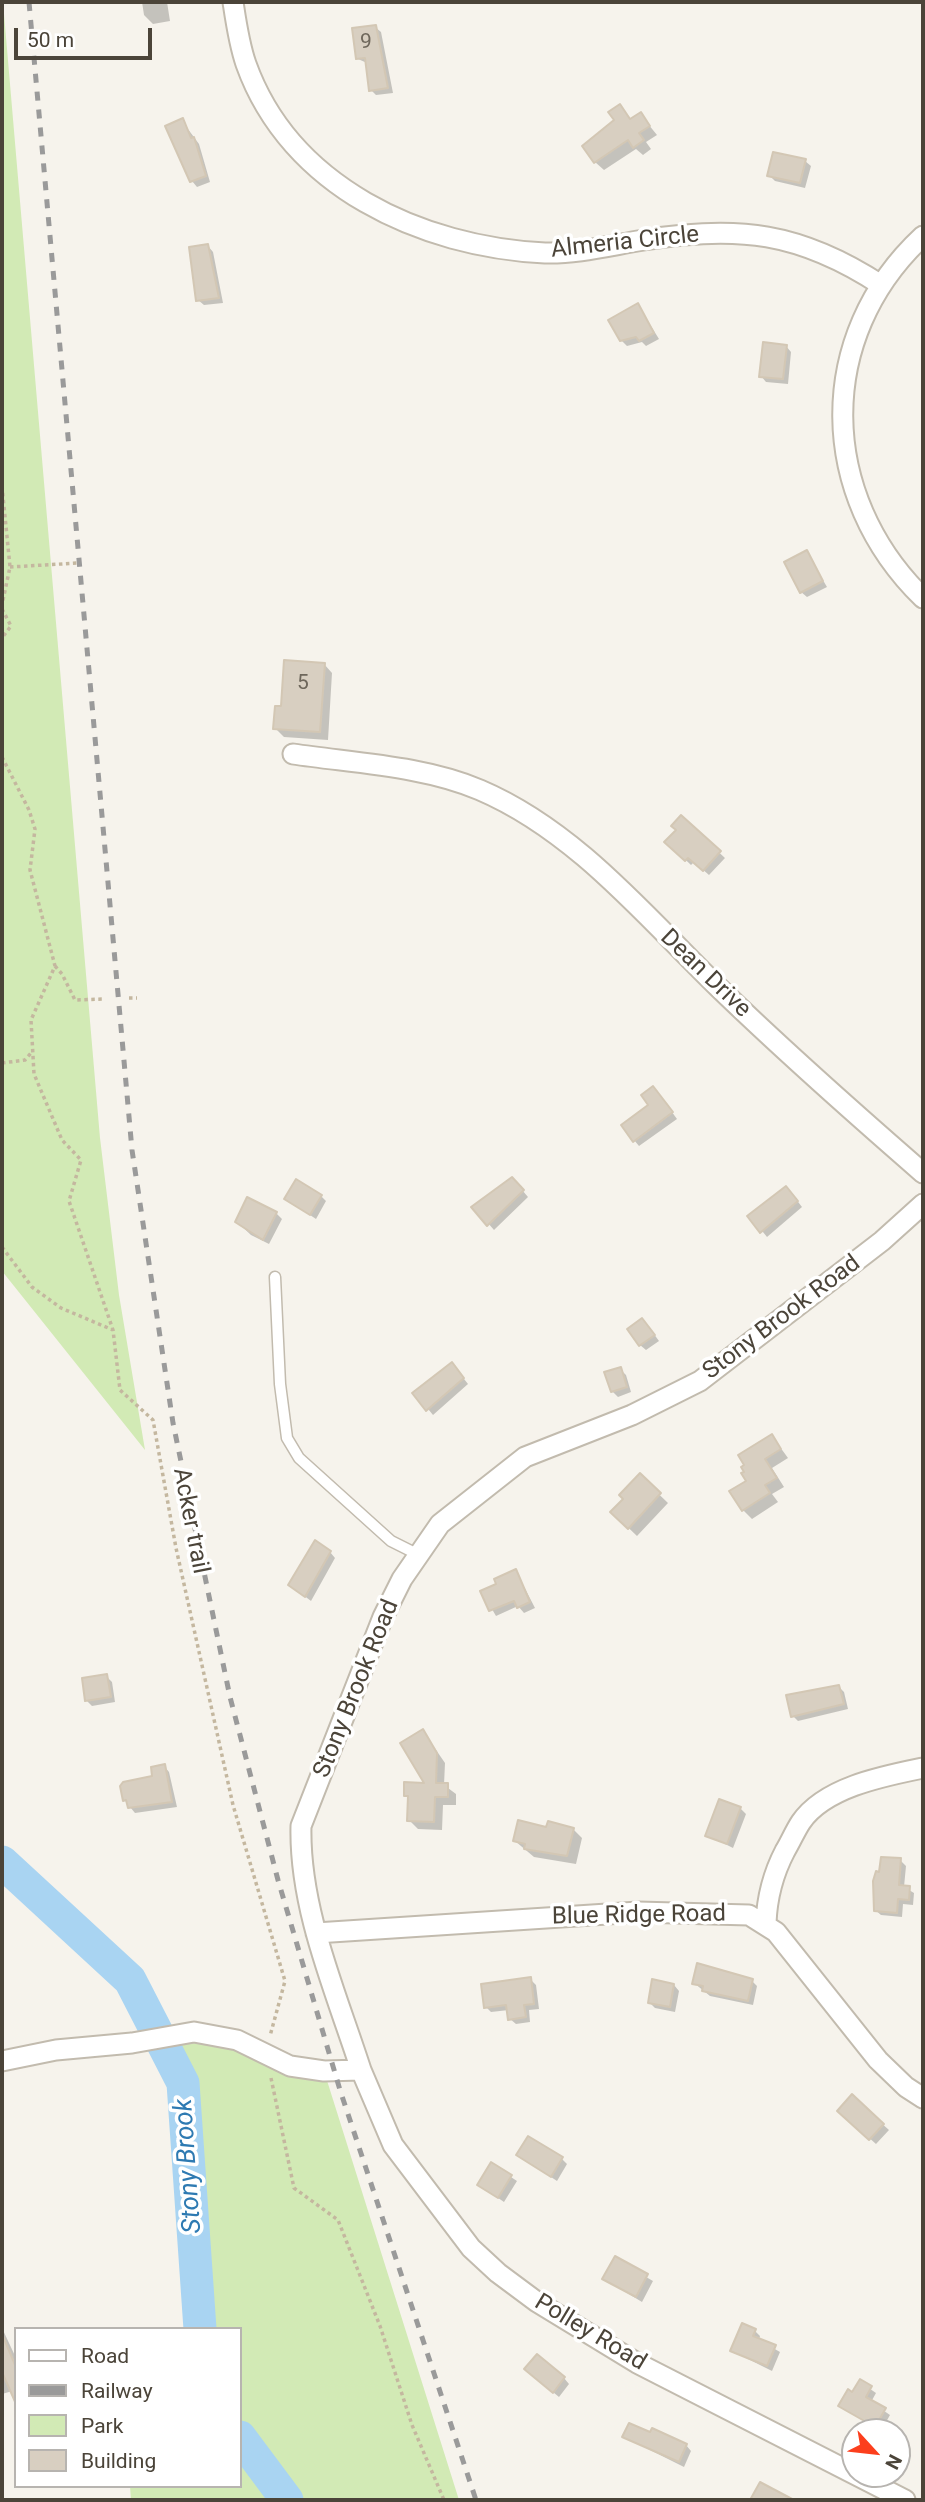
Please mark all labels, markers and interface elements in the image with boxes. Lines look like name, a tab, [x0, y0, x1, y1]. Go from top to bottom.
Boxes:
scale bar	[18, 14, 156, 58]
text: 50 m	[27, 28, 74, 52]
house number: 9	[360, 30, 372, 56]
street label: Almeria Circle	[550, 221, 700, 265]
house number: 5	[297, 671, 309, 697]
street label: Dean Drive	[654, 924, 756, 1024]
street label: Stony Brook Road	[698, 1249, 866, 1387]
street label: Acker trail	[166, 1466, 214, 1576]
street label: Stony Brook Road	[308, 1596, 406, 1782]
street label: Blue Ridge Road	[552, 1900, 726, 1932]
water label: Stony Brook	[169, 2097, 209, 2235]
street label: Polley Road	[529, 2288, 651, 2378]
legend	[14, 2327, 242, 2488]
text: Road	[81, 2344, 129, 2368]
text: Railway	[81, 2379, 153, 2403]
text: Park	[81, 2414, 123, 2438]
north arrow	[841, 2418, 911, 2488]
text: Building	[81, 2449, 156, 2473]
text: N	[880, 2451, 907, 2473]

